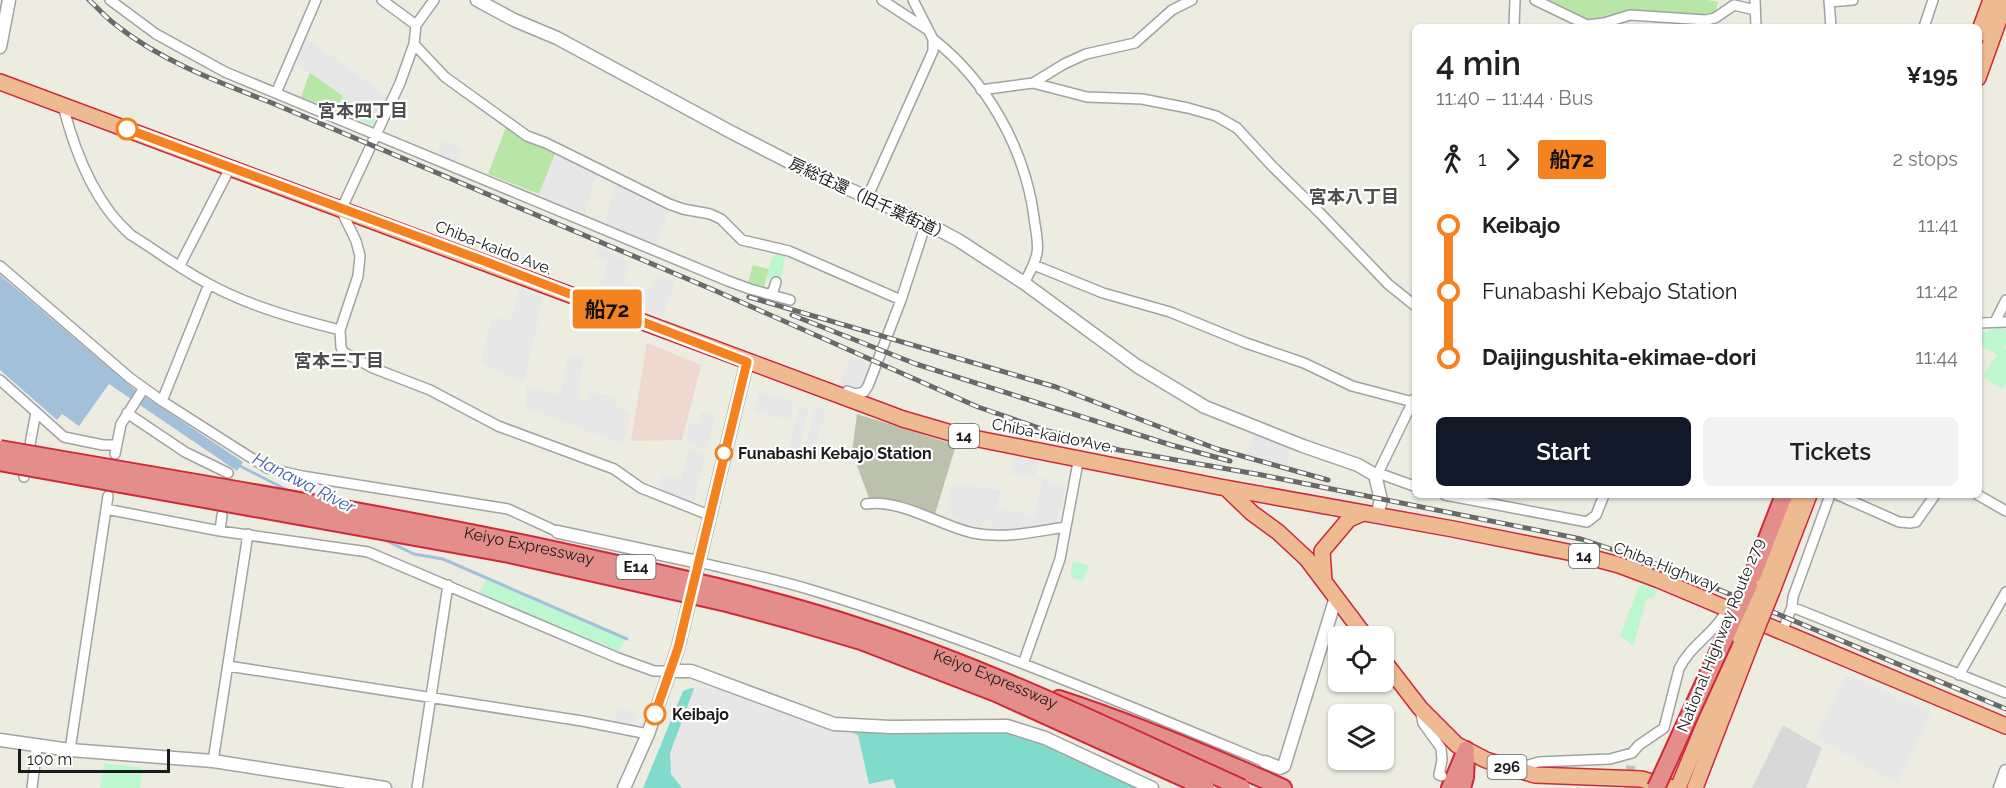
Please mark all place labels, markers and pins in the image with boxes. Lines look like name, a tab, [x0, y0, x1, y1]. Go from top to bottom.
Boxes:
unlabelled marker	[116, 118, 138, 140]
marker: Funabashi Kebajo Station	[715, 444, 733, 462]
place label: Funabashi Kebajo Station	[738, 444, 932, 463]
marker: Keibajo	[644, 703, 666, 725]
place label: Keibajo	[672, 705, 729, 724]

